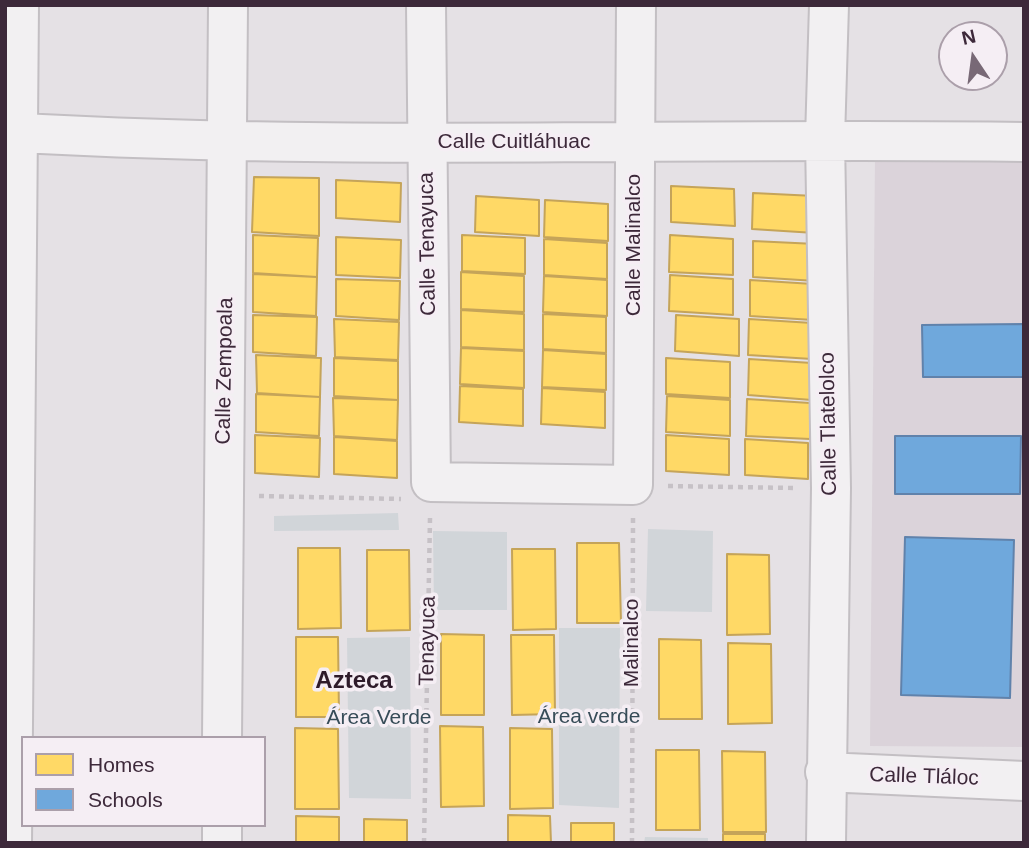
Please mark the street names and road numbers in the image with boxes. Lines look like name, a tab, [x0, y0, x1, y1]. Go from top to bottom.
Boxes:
street label: Calle Cuitláhuac	[438, 129, 590, 155]
street label: Calle Tenayuca	[414, 172, 442, 316]
street label: Calle Malinalco	[621, 174, 647, 316]
street label: Calle Zempoala	[211, 297, 239, 445]
street label: Calle Tlatelolco	[815, 352, 843, 496]
street label: Tenayuca	[415, 596, 441, 686]
street label: Malinalco	[619, 599, 645, 687]
street label: Calle Tláloc	[869, 762, 979, 792]

